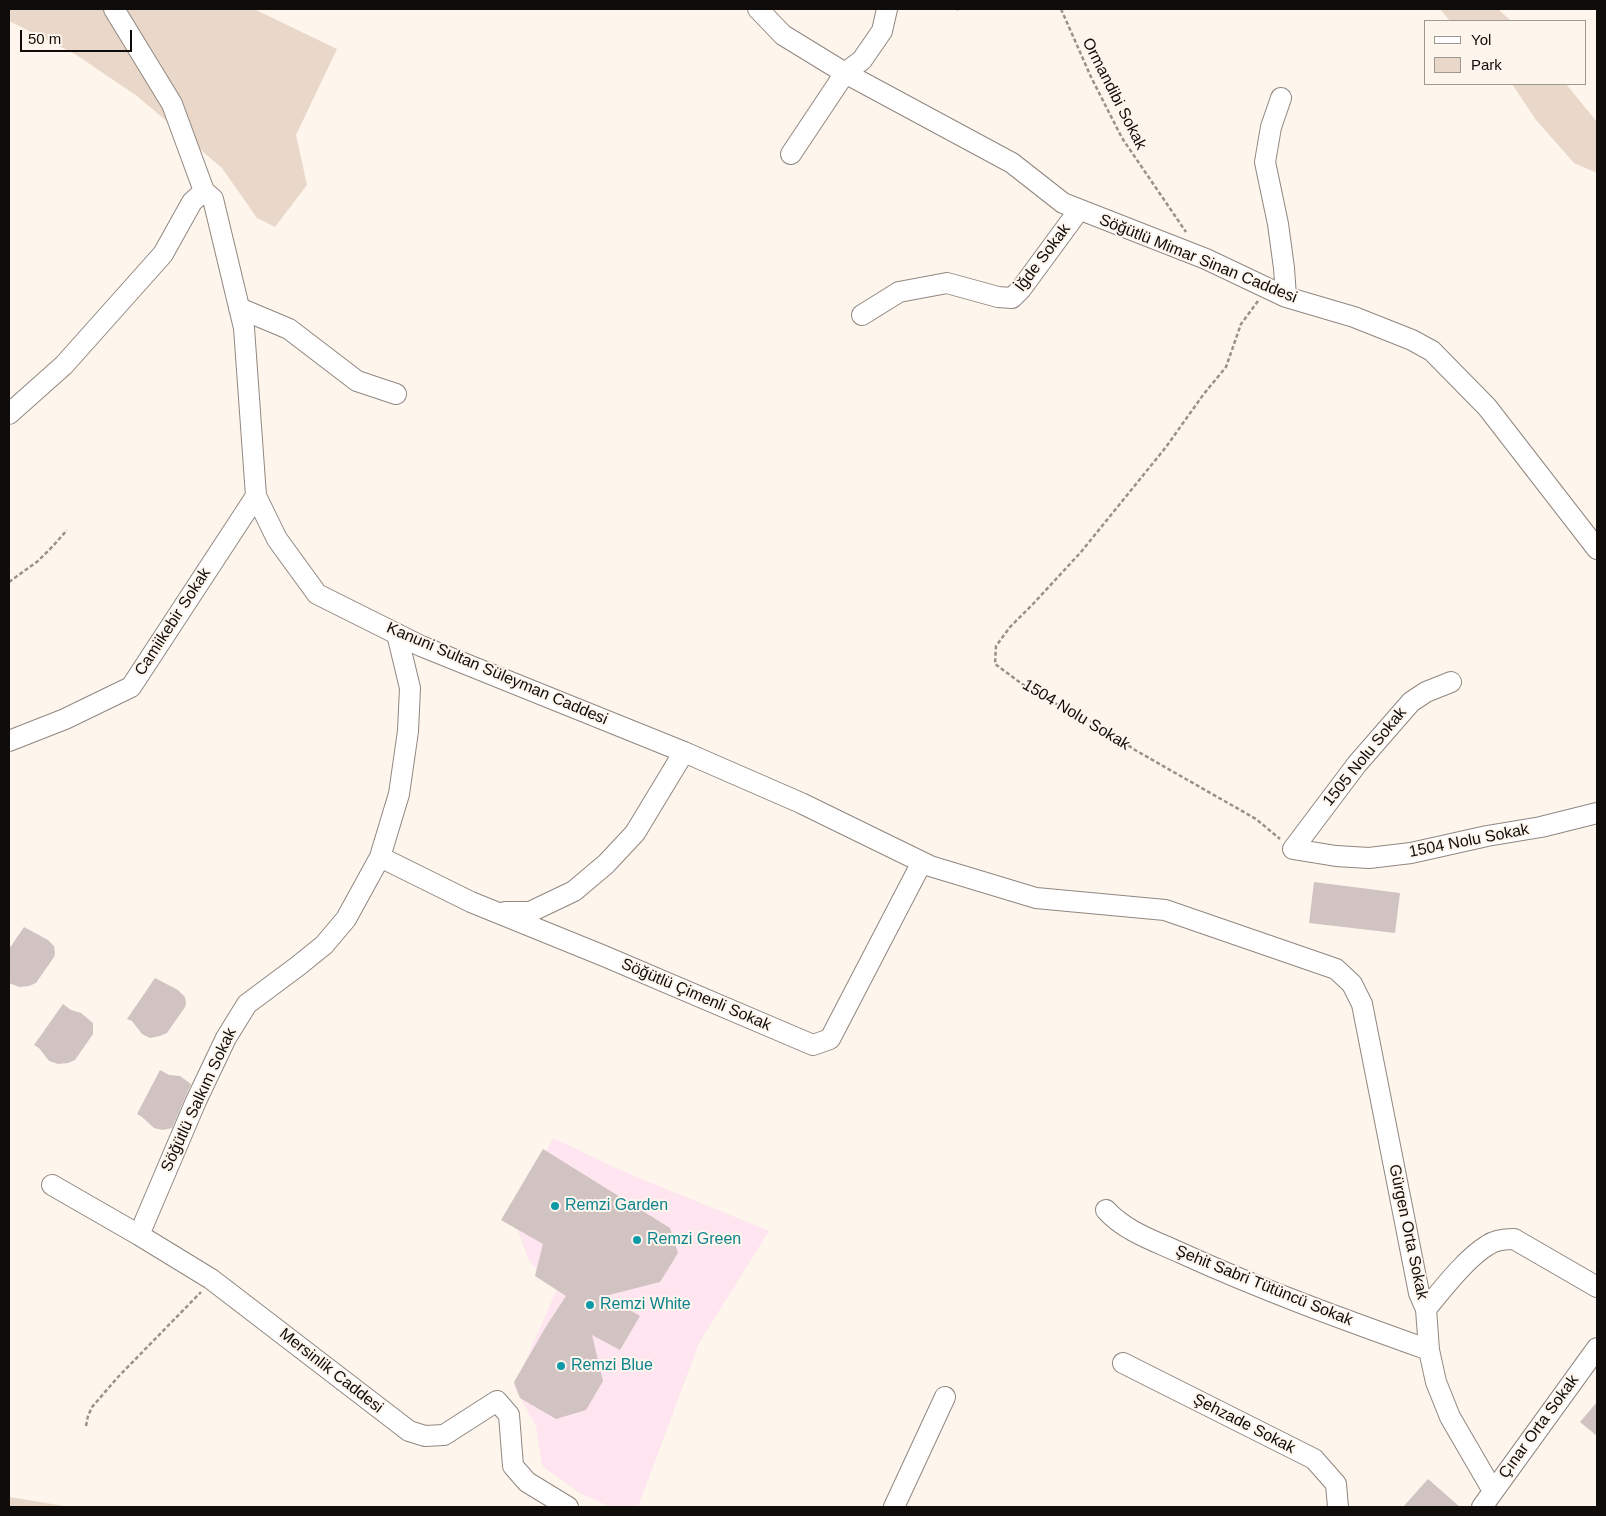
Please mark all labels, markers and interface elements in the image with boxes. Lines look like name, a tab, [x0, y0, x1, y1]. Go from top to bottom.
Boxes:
scale bar	[22, 20, 135, 52]
legend	[1424, 20, 1586, 85]
text: 50 m	[28, 30, 61, 47]
text: Yol	[1471, 31, 1491, 48]
street label: Ormandibi Sokak	[1078, 35, 1150, 153]
text: Park	[1471, 56, 1502, 73]
street label: Söğütlü Mimar Sinan Caddesi	[1096, 210, 1300, 308]
street label: İğde Sokak	[1011, 220, 1075, 296]
street label: Camiikebir Sokak	[131, 565, 215, 679]
street label: Kanuni Sultan Süleyman Caddesi	[384, 619, 610, 729]
street label: 1504 Nolu Sokak	[1019, 675, 1133, 755]
street label: 1505 Nolu Sokak	[1319, 704, 1411, 810]
street label: 1504 Nolu Sokak	[1407, 820, 1531, 862]
street label: Söğütlü Çimenli Sokak	[618, 955, 774, 1035]
street label: Söğütlü Salkım Sokak	[157, 1025, 241, 1175]
street label: Gürgen Orta Sokak	[1384, 1163, 1432, 1301]
place label: Remzi Garden	[565, 1196, 668, 1216]
marker: Remzi Garden	[549, 1200, 561, 1212]
place label: Remzi Green	[647, 1230, 741, 1250]
marker: Remzi Green	[631, 1234, 643, 1246]
street label: Şehit Sabri Tütüncü Sokak	[1173, 1242, 1355, 1330]
place label: Remzi White	[600, 1295, 691, 1315]
marker: Remzi White	[584, 1299, 596, 1311]
street label: Mersinlik Caddesi	[275, 1325, 387, 1417]
place label: Remzi Blue	[571, 1356, 653, 1376]
marker: Remzi Blue	[555, 1360, 567, 1372]
street label: Çınar Orta Sokak	[1495, 1371, 1583, 1483]
street label: Şehzade Sokak	[1190, 1390, 1298, 1458]

